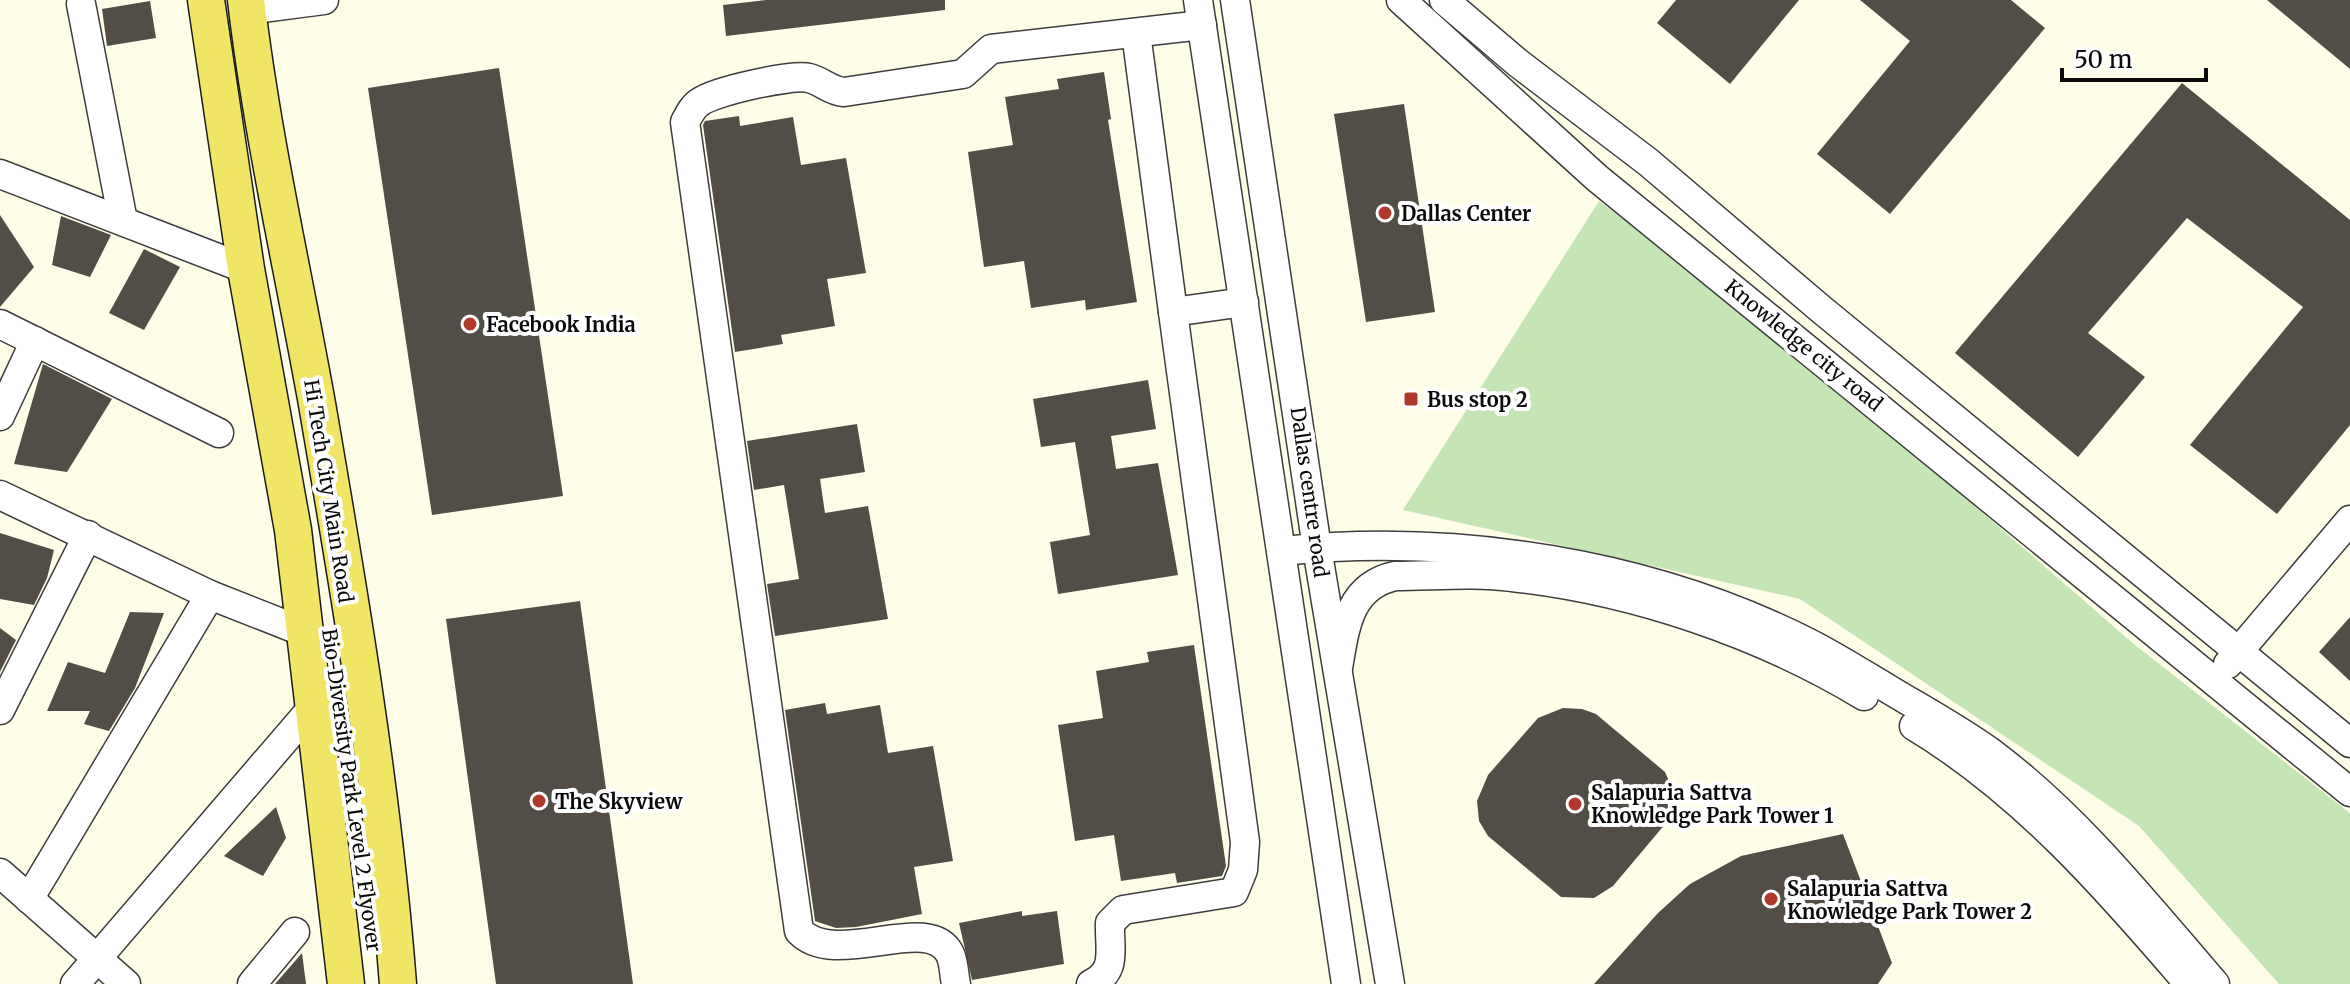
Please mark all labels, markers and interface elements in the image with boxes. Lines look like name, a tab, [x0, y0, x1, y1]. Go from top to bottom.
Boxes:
scale bar	[2062, 32, 2206, 82]
text: 50 m	[2074, 44, 2133, 75]
place label: Dallas Center	[1401, 201, 1531, 226]
marker: Dallas Center	[1376, 204, 1394, 222]
street label: Knowledge city road	[1720, 274, 1888, 416]
place label: Facebook India	[486, 312, 636, 337]
marker: Facebook India	[461, 315, 479, 333]
street label: Hi Tech City Main Road	[299, 377, 359, 605]
place label: Bus stop 2	[1427, 387, 1528, 412]
marker: Bus stop 2	[1402, 390, 1420, 408]
street label: Dallas centre road	[1286, 405, 1334, 579]
street label: Bio-Diversity Park Level 2 Flyover	[317, 627, 387, 953]
place label: Salapuria Sattva Knowledge Park Tower 1	[1591, 780, 1833, 828]
place label: The Skyview	[555, 789, 683, 814]
marker: The Skyview	[530, 792, 548, 810]
marker: Salapuria Sattva Knowledge Park Tower 1	[1566, 795, 1584, 813]
place label: Salapuria Sattva Knowledge Park Tower 2	[1787, 876, 2032, 924]
marker: Salapuria Sattva Knowledge Park Tower 2	[1762, 890, 1780, 908]

